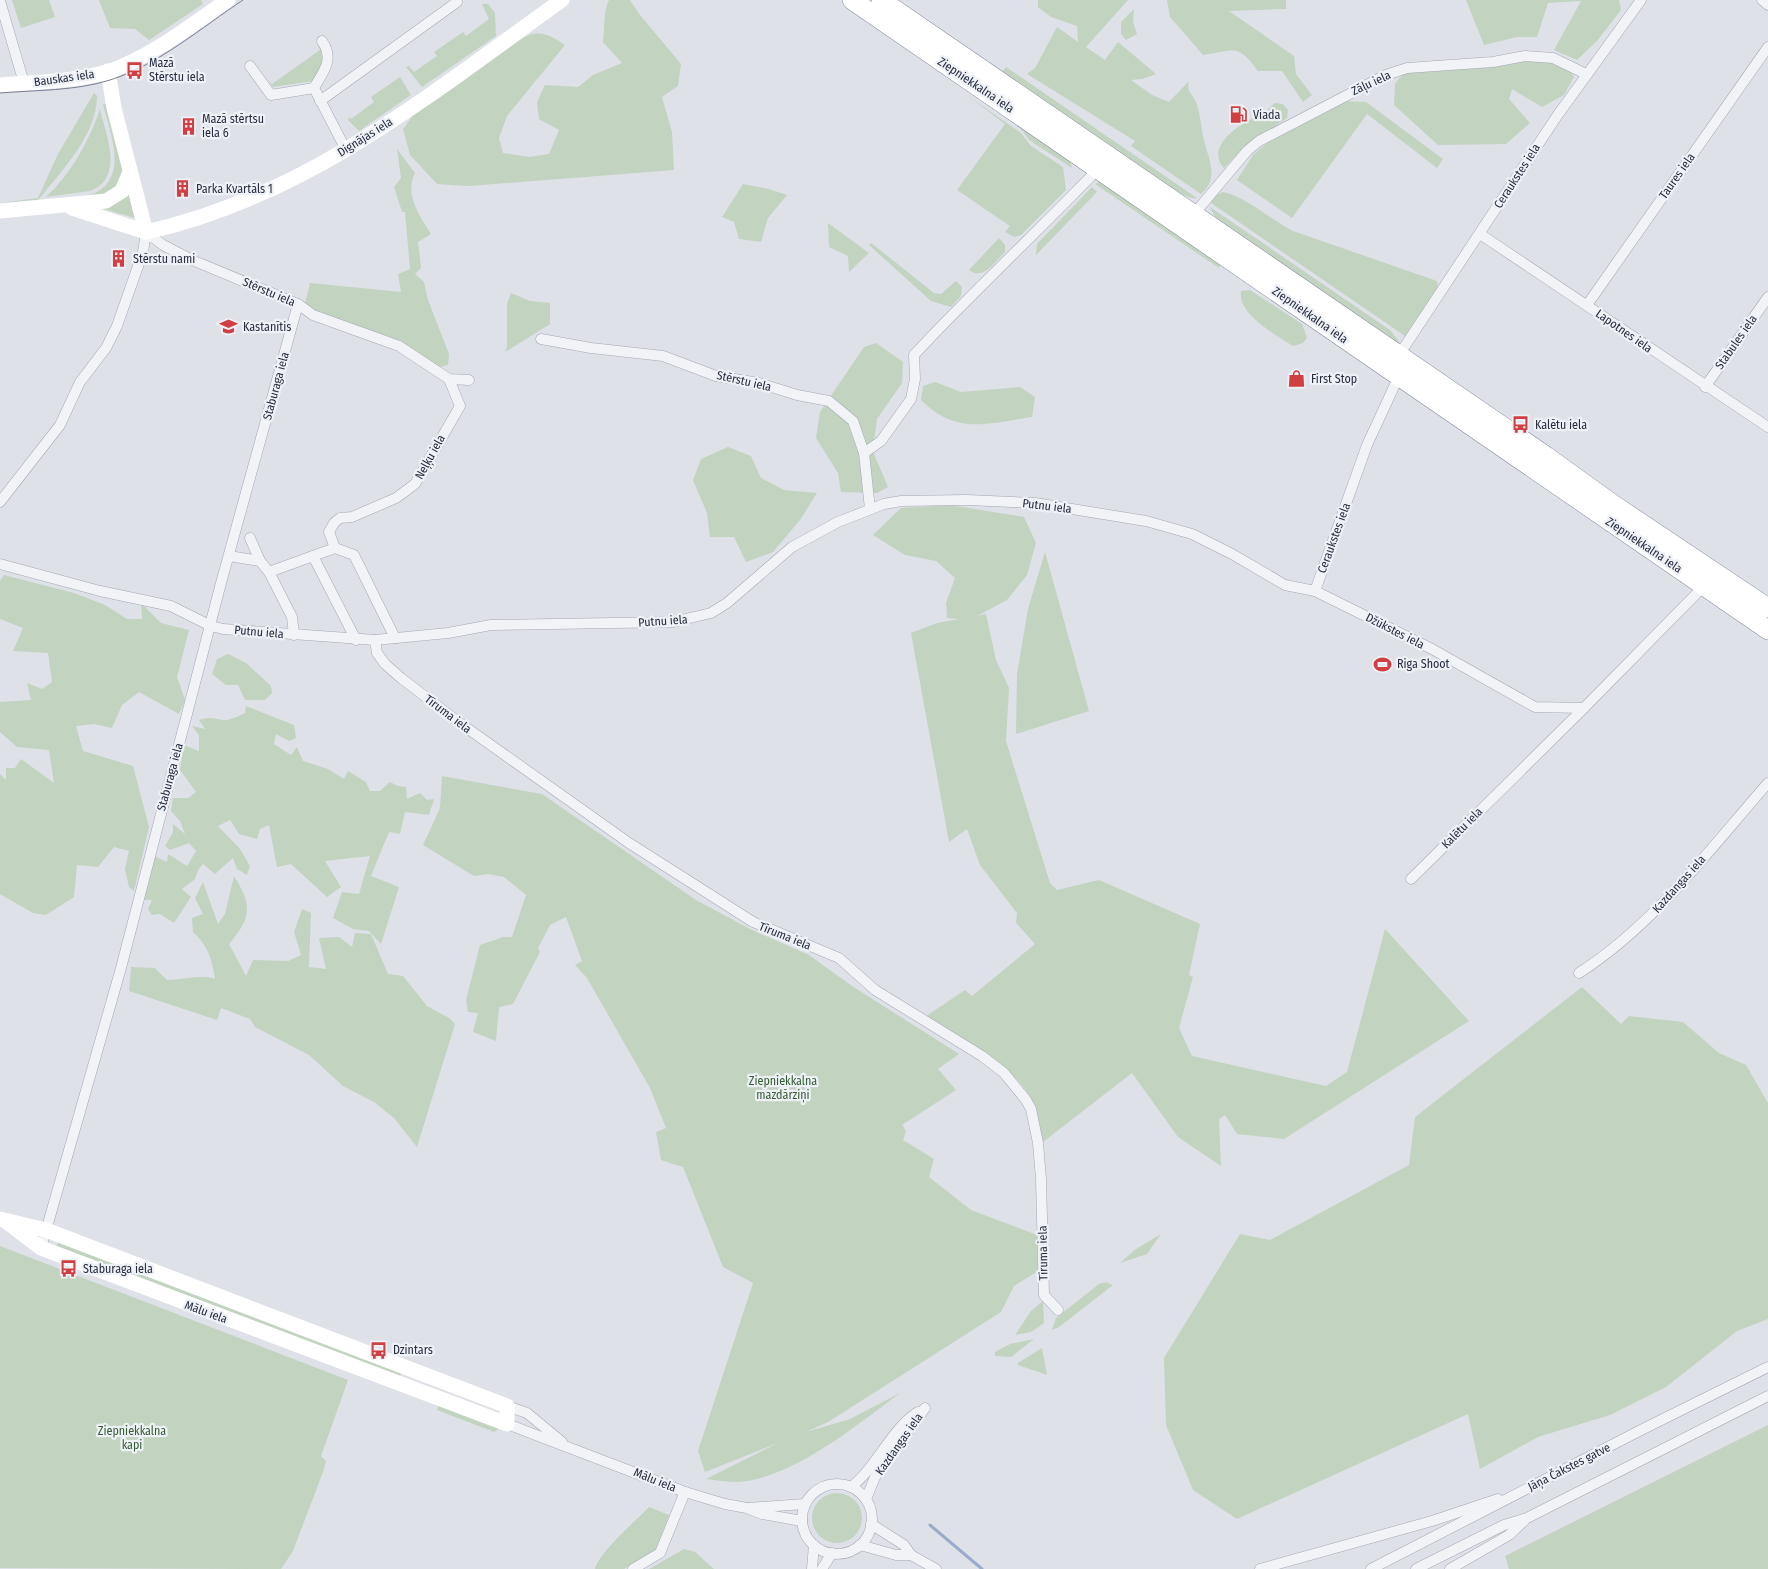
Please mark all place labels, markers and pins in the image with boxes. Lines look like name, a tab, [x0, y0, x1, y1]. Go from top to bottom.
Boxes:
place label: Mazā Stērstu iela	[149, 56, 205, 84]
bus stop icon: Mazā Stērstu iela	[125, 60, 145, 80]
fuel station icon: Viada	[1229, 105, 1249, 125]
place label: Viada	[1253, 108, 1280, 122]
place label: Mazā stērtsu iela 6	[202, 112, 264, 140]
building icon: Mazā stērtsu iela 6	[178, 116, 198, 136]
building icon: Parka Kvartāls 1	[172, 179, 192, 199]
place label: Parka Kvartāls 1	[196, 182, 273, 196]
building icon: Stērstu nami	[109, 249, 129, 269]
place label: Stērstu nami	[133, 252, 195, 266]
school or university icon: Kastanītis	[219, 317, 239, 337]
place label: Kastanītis	[243, 320, 291, 334]
shop icon: First Stop	[1287, 369, 1307, 389]
place label: First Stop	[1311, 372, 1357, 386]
bus stop icon: Kalētu iela	[1511, 415, 1531, 435]
place label: Kalētu iela	[1535, 418, 1587, 432]
sports icon: Riga Shoot	[1373, 654, 1393, 674]
place label: Riga Shoot	[1397, 657, 1450, 671]
bus stop icon: Staburaga iela	[59, 1259, 79, 1279]
place label: Staburaga iela	[83, 1262, 153, 1276]
bus stop icon: Dzintars	[369, 1340, 389, 1360]
place label: Dzintars	[393, 1343, 433, 1357]

